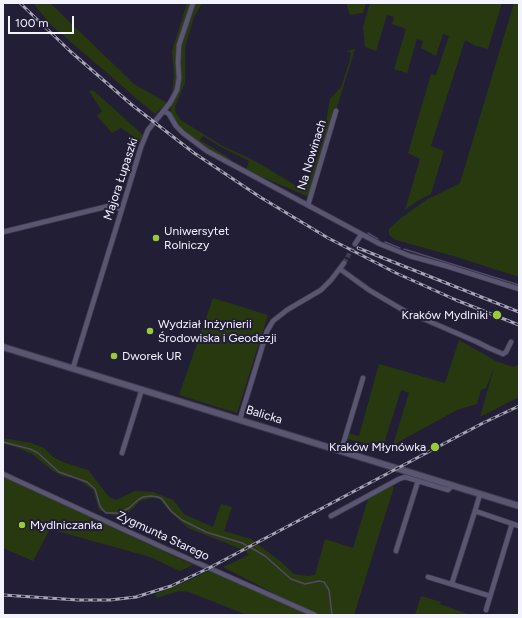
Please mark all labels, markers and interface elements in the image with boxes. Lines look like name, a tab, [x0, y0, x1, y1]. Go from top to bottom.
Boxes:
scale bar	[10, 8, 76, 34]
text: 100 m	[15, 16, 49, 30]
street label: Na Nowinach	[294, 118, 330, 192]
street label: Majora Łupaszki	[101, 136, 141, 222]
place label: Uniwersytet Rolniczy	[164, 224, 229, 252]
marker: Uniwersytet Rolniczy	[151, 233, 161, 243]
place label: Kraków Mydlniki	[402, 308, 488, 322]
marker: Kraków Mydlniki	[491, 309, 503, 321]
place label: Wydział Inżynierii Środowiska i Geodezji	[158, 317, 277, 345]
marker: Wydział Inżynierii Środowiska i Geodezji	[145, 326, 155, 336]
place label: Dworek UR	[122, 349, 182, 363]
marker: Dworek UR	[109, 351, 119, 361]
street label: Balicka	[244, 403, 284, 427]
place label: Kraków Młynówka	[329, 440, 426, 454]
marker: Kraków Młynówka	[429, 441, 441, 453]
street label: Zygmunta Starego	[114, 508, 212, 564]
place label: Mydlniczanka	[30, 518, 102, 532]
marker: Mydlniczanka	[17, 520, 27, 530]

